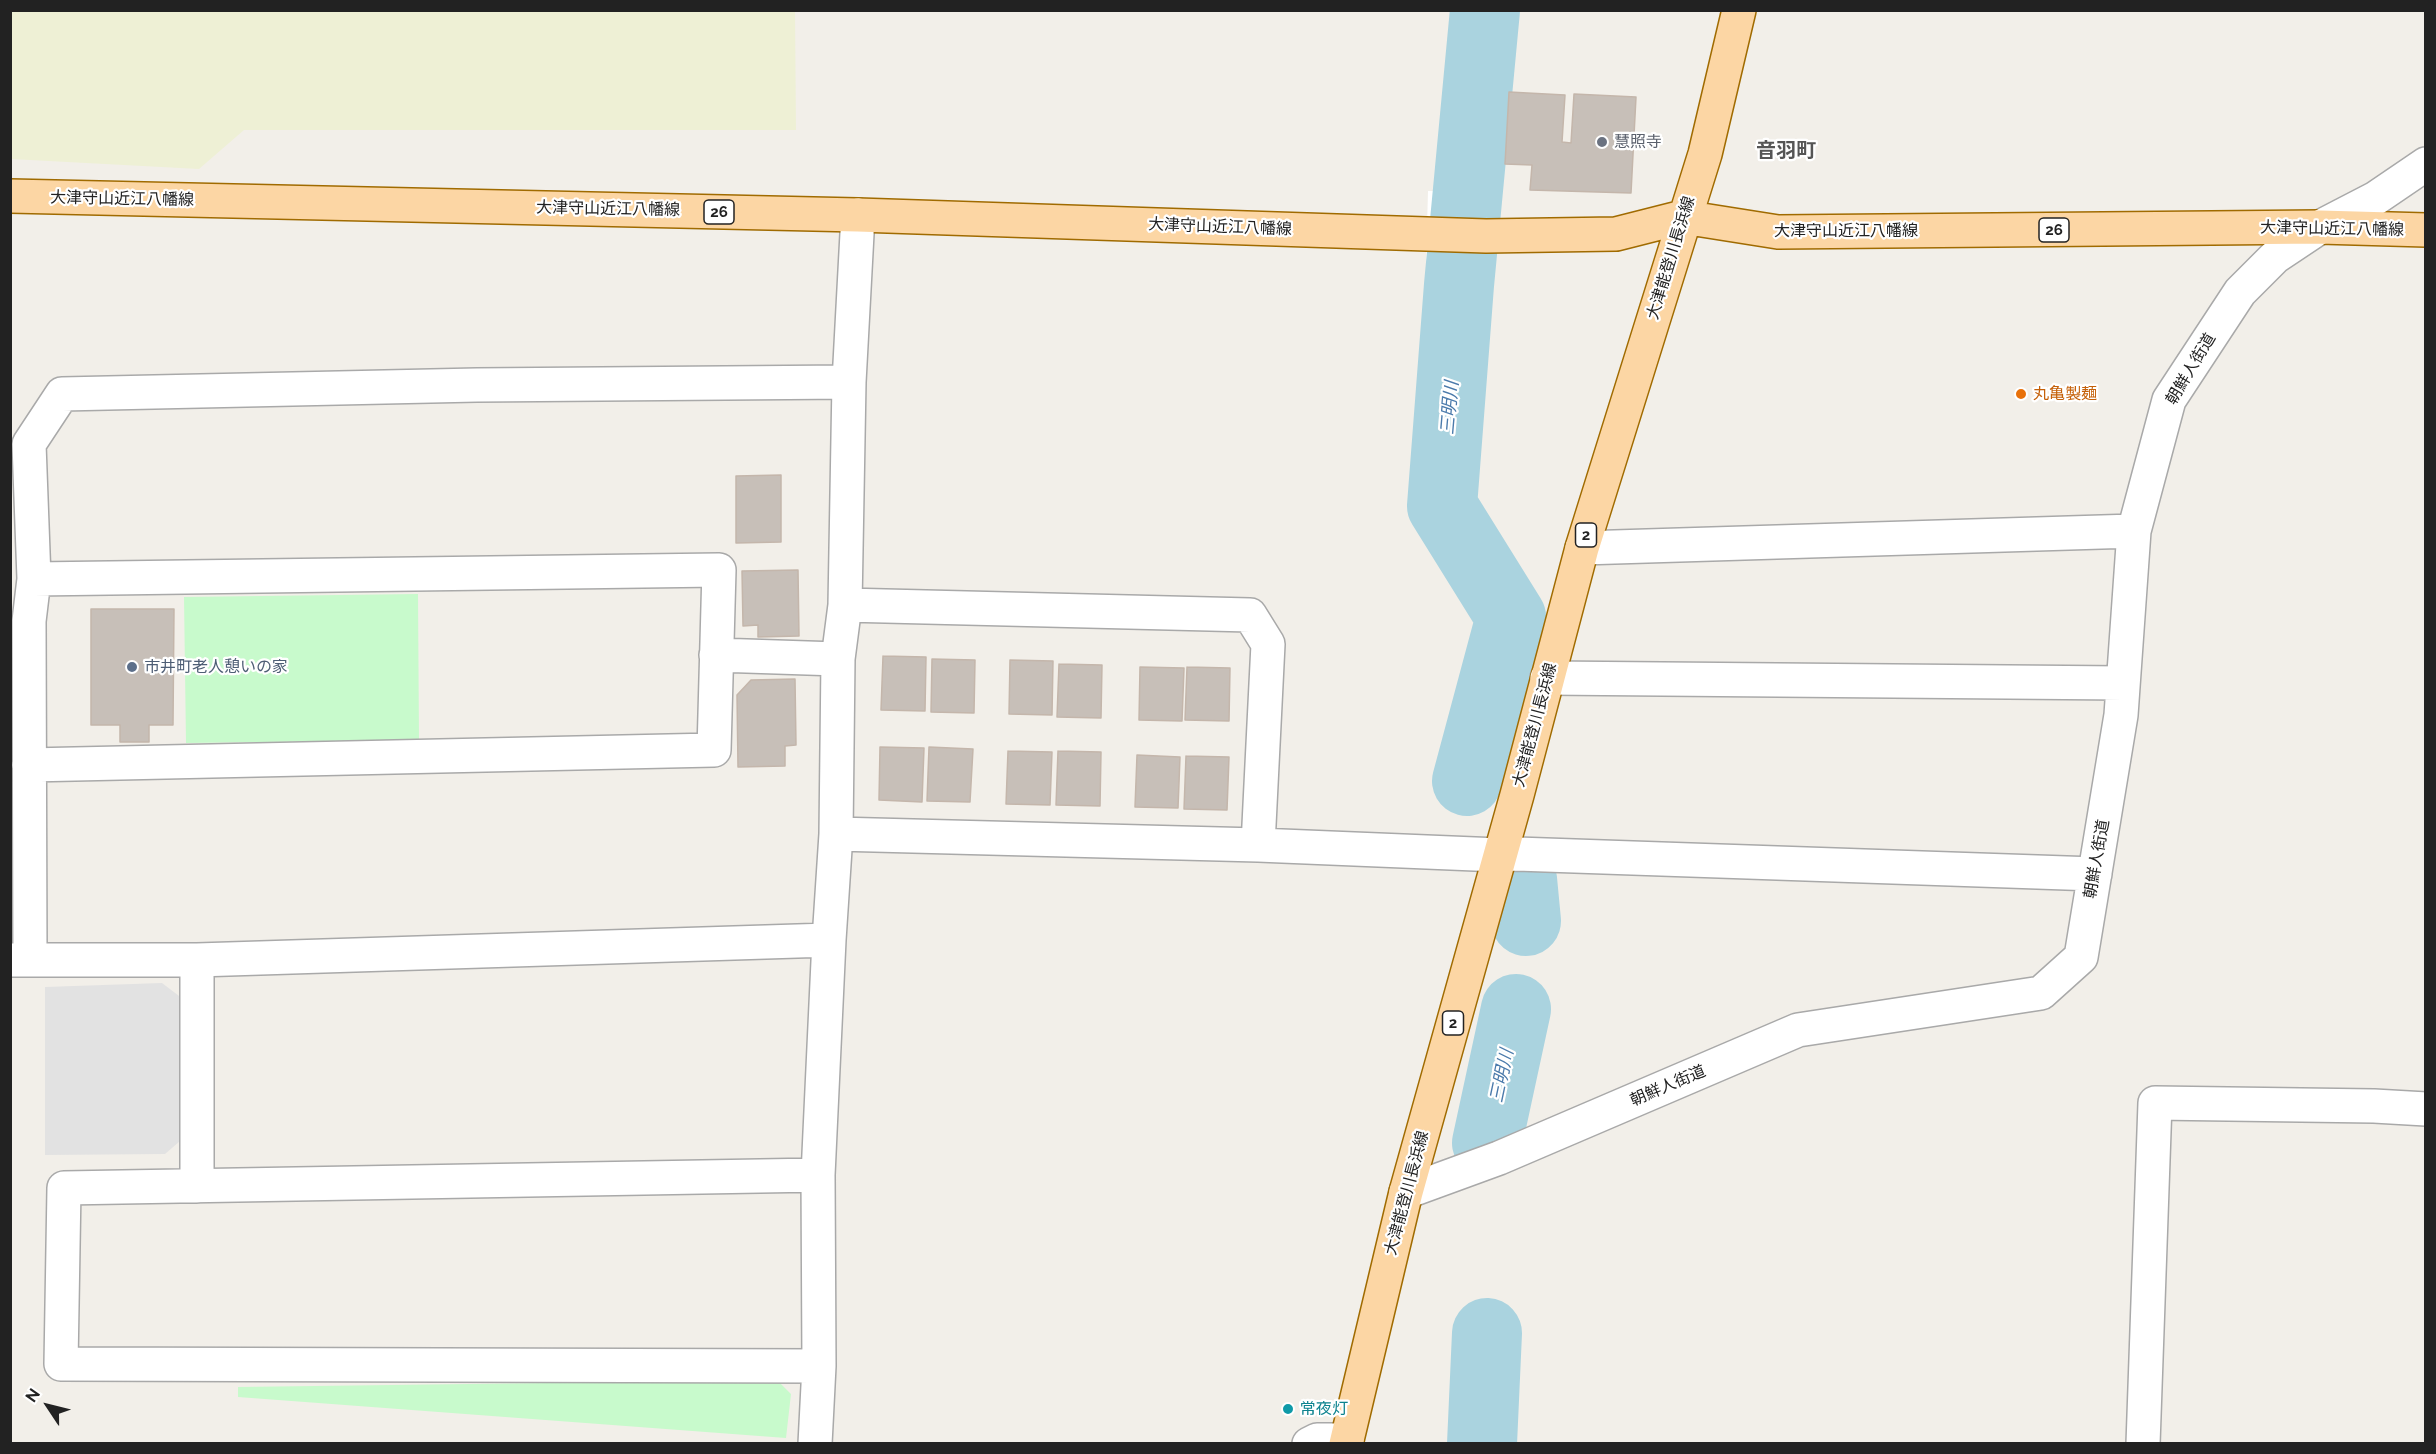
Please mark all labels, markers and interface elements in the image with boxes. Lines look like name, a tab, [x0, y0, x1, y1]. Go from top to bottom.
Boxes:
place label: 慧照寺	[1614, 132, 1662, 152]
marker: 慧照寺	[1595, 135, 1609, 149]
district label: 音羽町	[1756, 139, 1816, 163]
street label: 大津守山近江八幡線	[50, 188, 194, 210]
street label: 大津能登川長浜線	[1643, 194, 1699, 322]
street label: 大津守山近江八幡線	[536, 198, 680, 220]
road number: 26	[704, 200, 734, 224]
street label: 大津守山近江八幡線	[1148, 215, 1292, 239]
road number: 26	[2039, 218, 2069, 242]
street label: 大津守山近江八幡線	[2260, 218, 2404, 240]
street label: 大津守山近江八幡線	[1774, 221, 1918, 241]
street label: 朝鮮人街道	[2162, 330, 2220, 408]
water label: 三明川	[1437, 380, 1463, 436]
place label: 丸亀製麺	[2033, 384, 2097, 404]
marker: 丸亀製麺	[2014, 387, 2028, 401]
road number: 2	[1576, 523, 1596, 547]
place label: 市井町老人憩いの家	[144, 657, 288, 677]
marker: 市井町老人憩いの家	[125, 660, 139, 674]
street label: 大津能登川長浜線	[1509, 661, 1561, 789]
street label: 朝鮮人街道	[2081, 818, 2113, 900]
road number: 2	[1442, 1011, 1464, 1035]
water label: 三明川	[1486, 1047, 1518, 1105]
street label: 朝鮮人街道	[1627, 1062, 1709, 1110]
street label: 大津能登川長浜線	[1381, 1129, 1433, 1257]
north arrow	[18, 1376, 78, 1436]
text: N	[22, 1385, 44, 1406]
place label: 常夜灯	[1300, 1399, 1348, 1419]
marker: 常夜灯	[1281, 1402, 1295, 1416]

